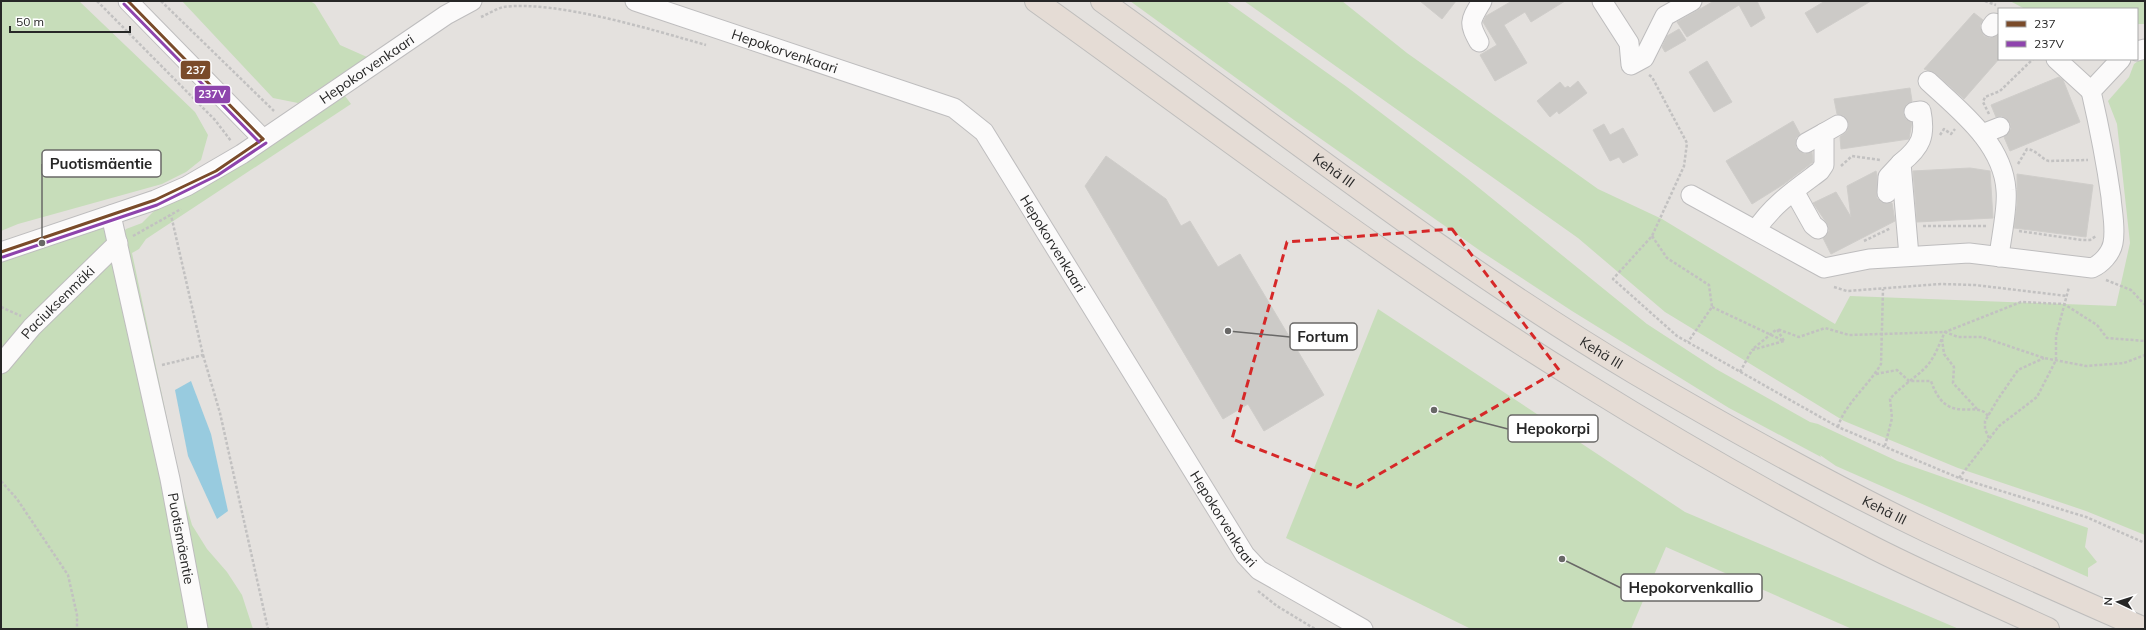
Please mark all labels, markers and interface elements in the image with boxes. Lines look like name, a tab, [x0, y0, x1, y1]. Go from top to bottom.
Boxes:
scale bar	[10, 8, 130, 34]
legend	[1998, 8, 2138, 60]
text: 50 m	[16, 14, 44, 29]
text: 237	[2034, 16, 2056, 31]
street label: Hepokorvenkaari	[729, 25, 840, 77]
street label: Hepokorvenkaari	[316, 30, 418, 108]
text: 237V	[2034, 36, 2065, 51]
line badge: 237	[180, 60, 211, 80]
text: 237	[186, 63, 206, 77]
line badge: 237V	[194, 85, 231, 104]
text: 237V	[198, 87, 227, 101]
street label: Kehä III	[1309, 149, 1358, 191]
callout: Puotismäentie	[42, 150, 161, 177]
text: Puotismäentie	[50, 154, 152, 173]
street label: Hepokorvenkaari	[1016, 192, 1090, 296]
street label: Paciuksenmäki	[17, 262, 98, 342]
callout: Fortum	[1290, 323, 1357, 350]
text: Fortum	[1297, 327, 1349, 346]
street label: Kehä III	[1577, 332, 1626, 373]
callout: Hepokorpi	[1508, 415, 1598, 442]
text: Hepokorpi	[1516, 419, 1590, 438]
street label: Hepokorvenkaari	[1186, 467, 1261, 571]
street label: Puotismäentie	[164, 491, 198, 586]
street label: Kehä III	[1859, 491, 1910, 529]
callout: Hepokorvenkallio	[1621, 574, 1762, 601]
text: Hepokorvenkallio	[1629, 578, 1754, 597]
north arrow	[2098, 582, 2138, 622]
text: N	[2101, 597, 2115, 606]

